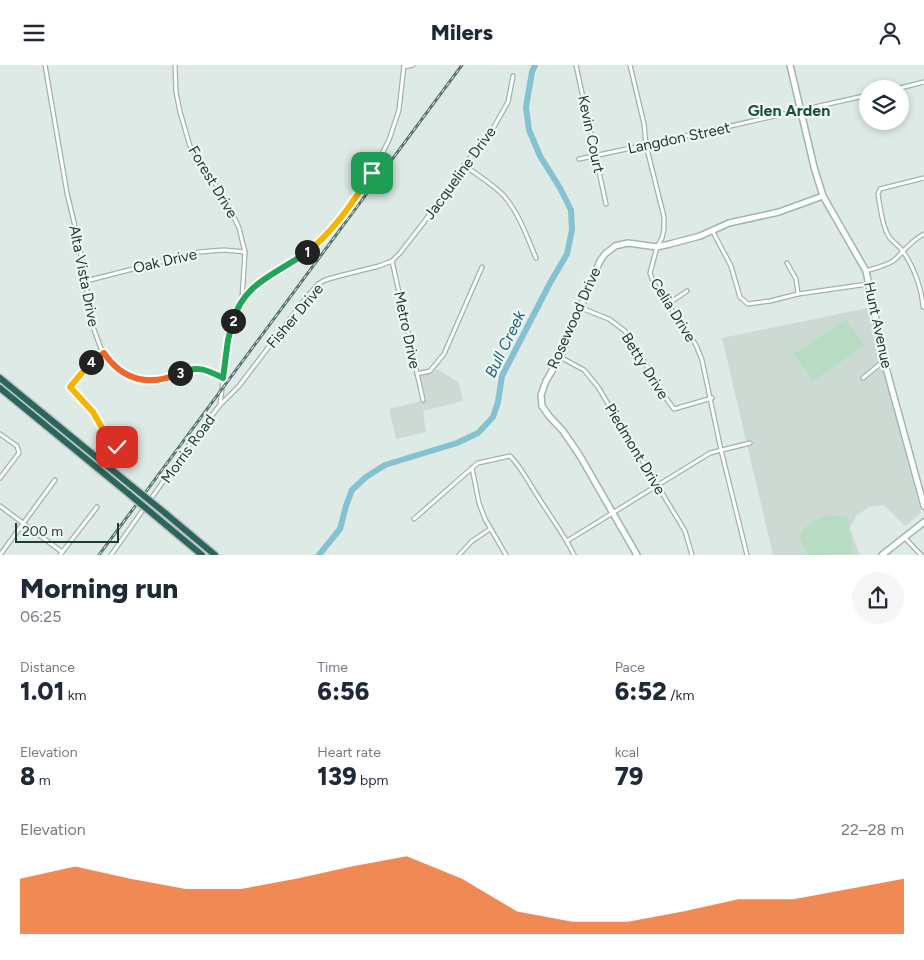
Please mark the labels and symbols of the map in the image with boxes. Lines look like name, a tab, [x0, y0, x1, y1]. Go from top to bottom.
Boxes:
street label: Kevin Court	[574, 93, 608, 175]
district label: Glen Arden	[748, 101, 830, 120]
street label: Langdon Street	[626, 118, 732, 158]
street label: Jacqueline Drive	[420, 123, 500, 223]
street label: Forest Drive	[184, 143, 242, 221]
pin	[351, 152, 393, 194]
street label: Alta Vista Drive	[65, 224, 103, 328]
pin: 1	[294, 239, 320, 265]
street label: Oak Drive	[131, 245, 199, 277]
street label: Rosewood Drive	[544, 264, 604, 372]
street label: Celia Drive	[646, 275, 700, 345]
street label: Fisher Drive	[263, 280, 327, 352]
street label: Hunt Avenue	[860, 280, 896, 370]
street label: Metro Drive	[390, 290, 424, 370]
water label: Bull Creek	[481, 306, 530, 381]
pin: 2	[220, 309, 246, 333]
street label: Betty Drive	[617, 329, 673, 403]
pin: 4	[78, 349, 104, 375]
pin: 3	[168, 361, 192, 385]
street label: Piedmont Drive	[601, 400, 669, 498]
street label: Morris Road	[157, 411, 219, 487]
pin	[96, 426, 138, 468]
scale bar	[15, 520, 119, 543]

